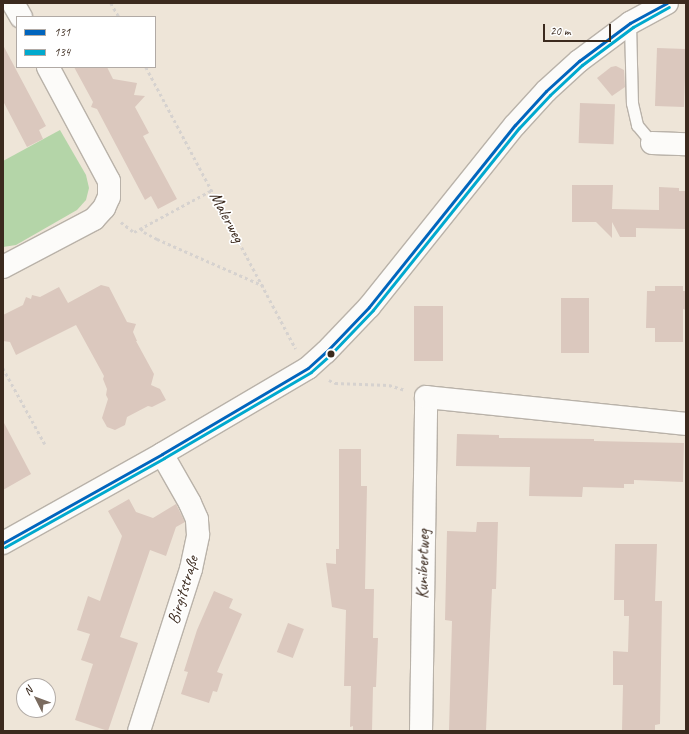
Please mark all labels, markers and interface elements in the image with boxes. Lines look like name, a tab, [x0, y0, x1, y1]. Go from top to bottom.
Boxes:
legend	[16, 16, 156, 68]
scale bar	[545, 16, 613, 42]
text: 20 m	[550, 23, 570, 39]
text: 131	[54, 24, 70, 40]
text: 134	[54, 44, 70, 60]
street label: Malerweg	[205, 188, 249, 246]
unlabelled marker	[326, 349, 336, 359]
street label: Kunibertweg	[412, 529, 434, 599]
street label: Birgitstraße	[163, 554, 203, 626]
north arrow	[16, 678, 56, 718]
text: N	[20, 683, 35, 698]

